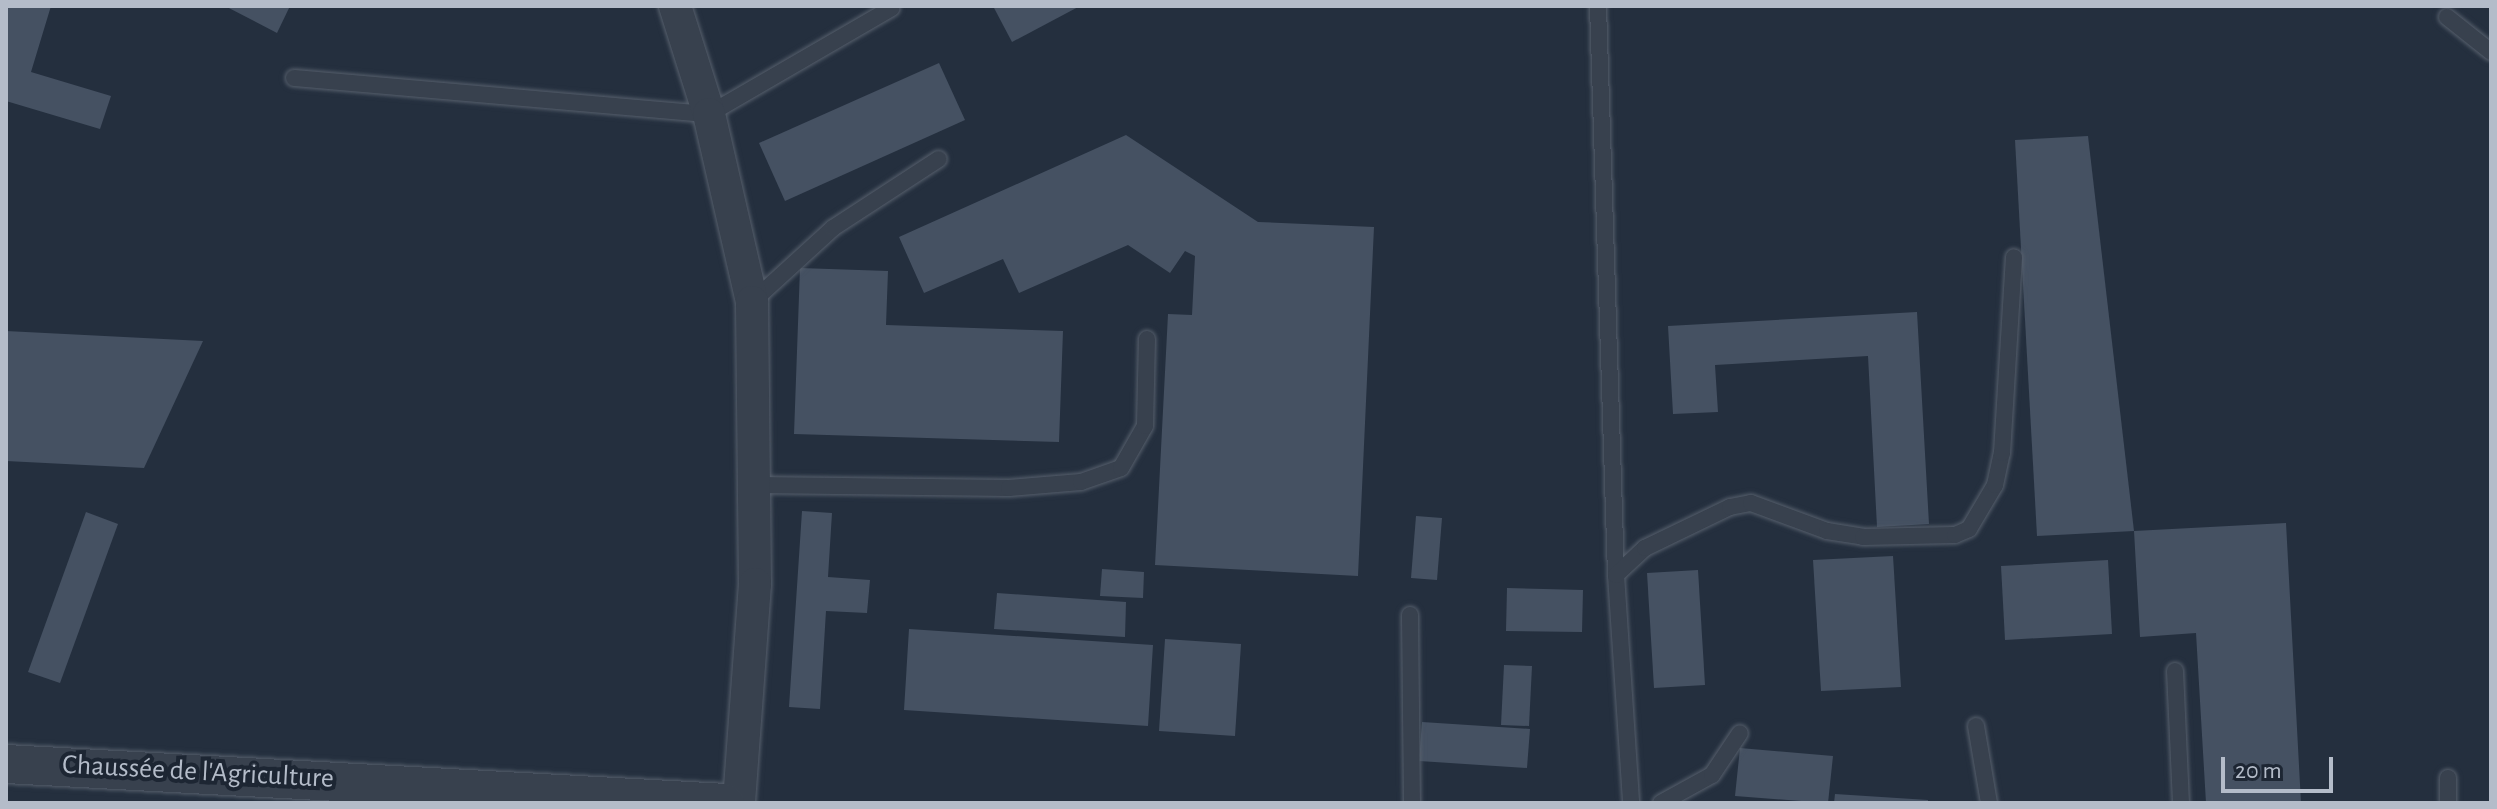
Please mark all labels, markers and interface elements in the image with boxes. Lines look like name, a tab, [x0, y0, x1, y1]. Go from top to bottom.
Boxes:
scale bar	[2225, 741, 2337, 791]
street label: Chaussée de l'Agriculture	[61, 748, 335, 796]
text: 20 m	[2235, 759, 2282, 783]

